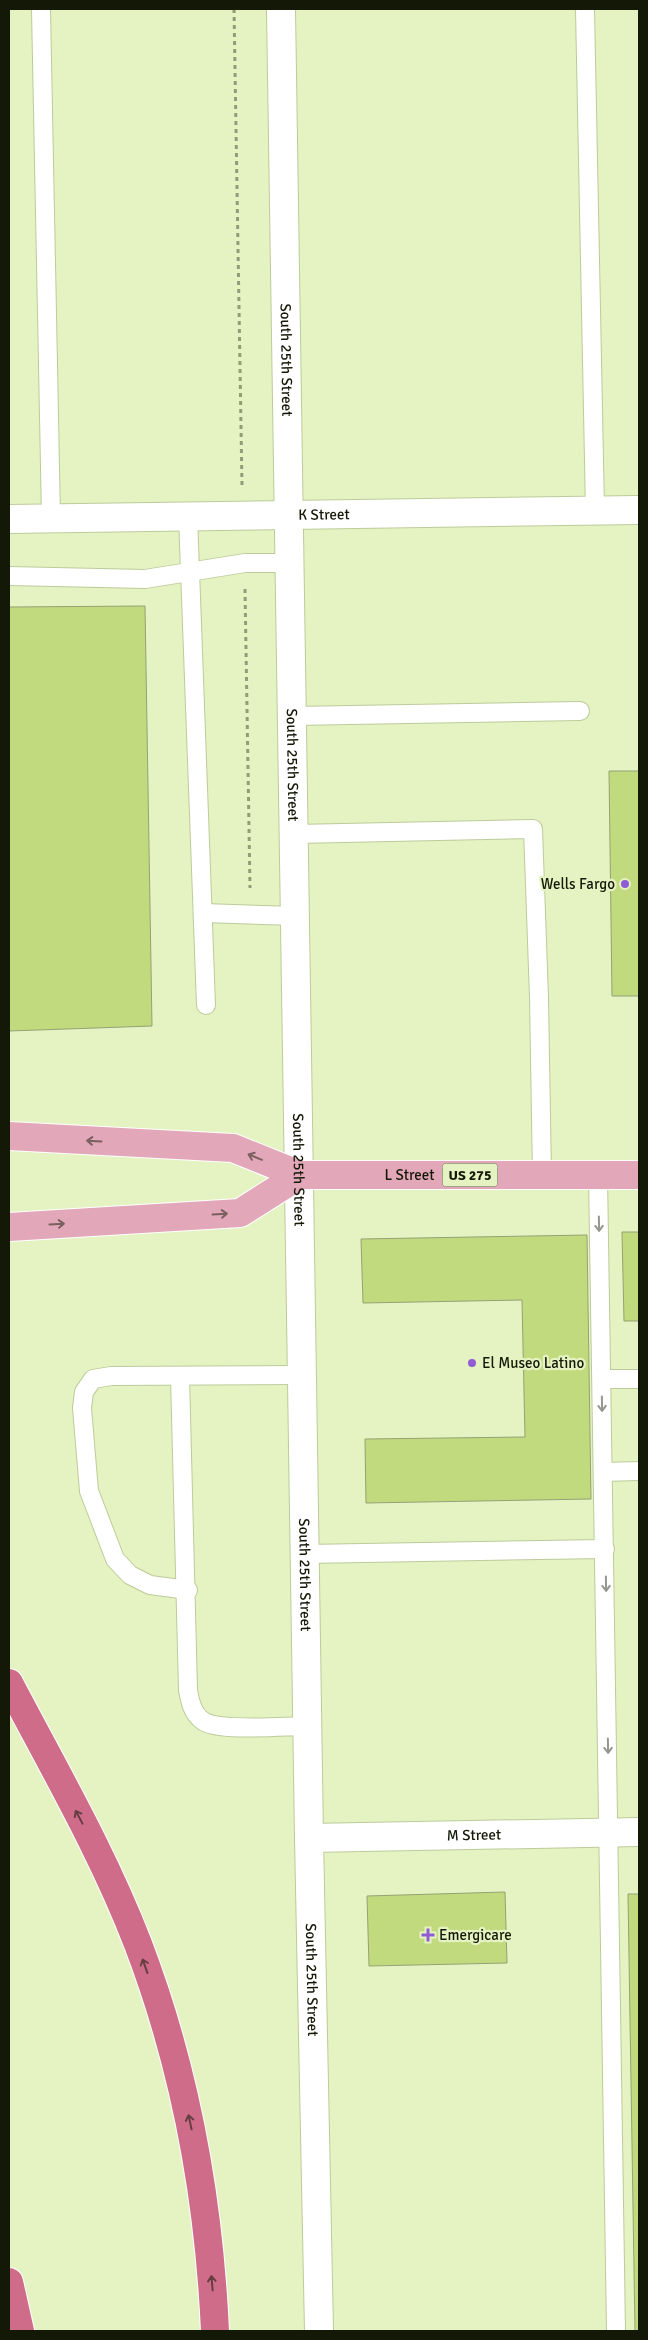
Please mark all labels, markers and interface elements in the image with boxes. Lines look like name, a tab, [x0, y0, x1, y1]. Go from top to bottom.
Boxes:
street label: South 25th Street	[277, 303, 296, 417]
street label: K Street	[298, 505, 350, 524]
street label: South 25th Street	[283, 708, 302, 822]
place label: Wells Fargo	[541, 875, 615, 893]
marker: Wells Fargo	[619, 878, 631, 890]
street label: South 25th Street	[289, 1113, 309, 1227]
one-way arrow	[86, 1136, 102, 1145]
one-way arrow	[248, 1152, 263, 1161]
road number: US 275	[442, 1164, 498, 1186]
street label: L Street	[384, 1166, 435, 1184]
one-way arrow	[211, 1210, 227, 1219]
one-way arrow	[594, 1216, 604, 1232]
one-way arrow	[49, 1220, 65, 1229]
place label: El Museo Latino	[482, 1354, 584, 1372]
marker: El Museo Latino	[466, 1357, 478, 1369]
one-way arrow	[598, 1396, 607, 1412]
street label: South 25th Street	[295, 1518, 315, 1632]
one-way arrow	[601, 1576, 610, 1592]
one-way arrow	[604, 1738, 613, 1754]
one-way arrow	[74, 1810, 84, 1825]
street label: M Street	[447, 1826, 501, 1844]
street label: South 25th Street	[302, 1923, 322, 2037]
place label: Emergicare	[439, 1926, 512, 1944]
marker: Emergicare	[421, 1928, 435, 1942]
one-way arrow	[140, 1958, 150, 1974]
one-way arrow	[184, 2114, 194, 2130]
one-way arrow	[207, 2275, 216, 2291]

